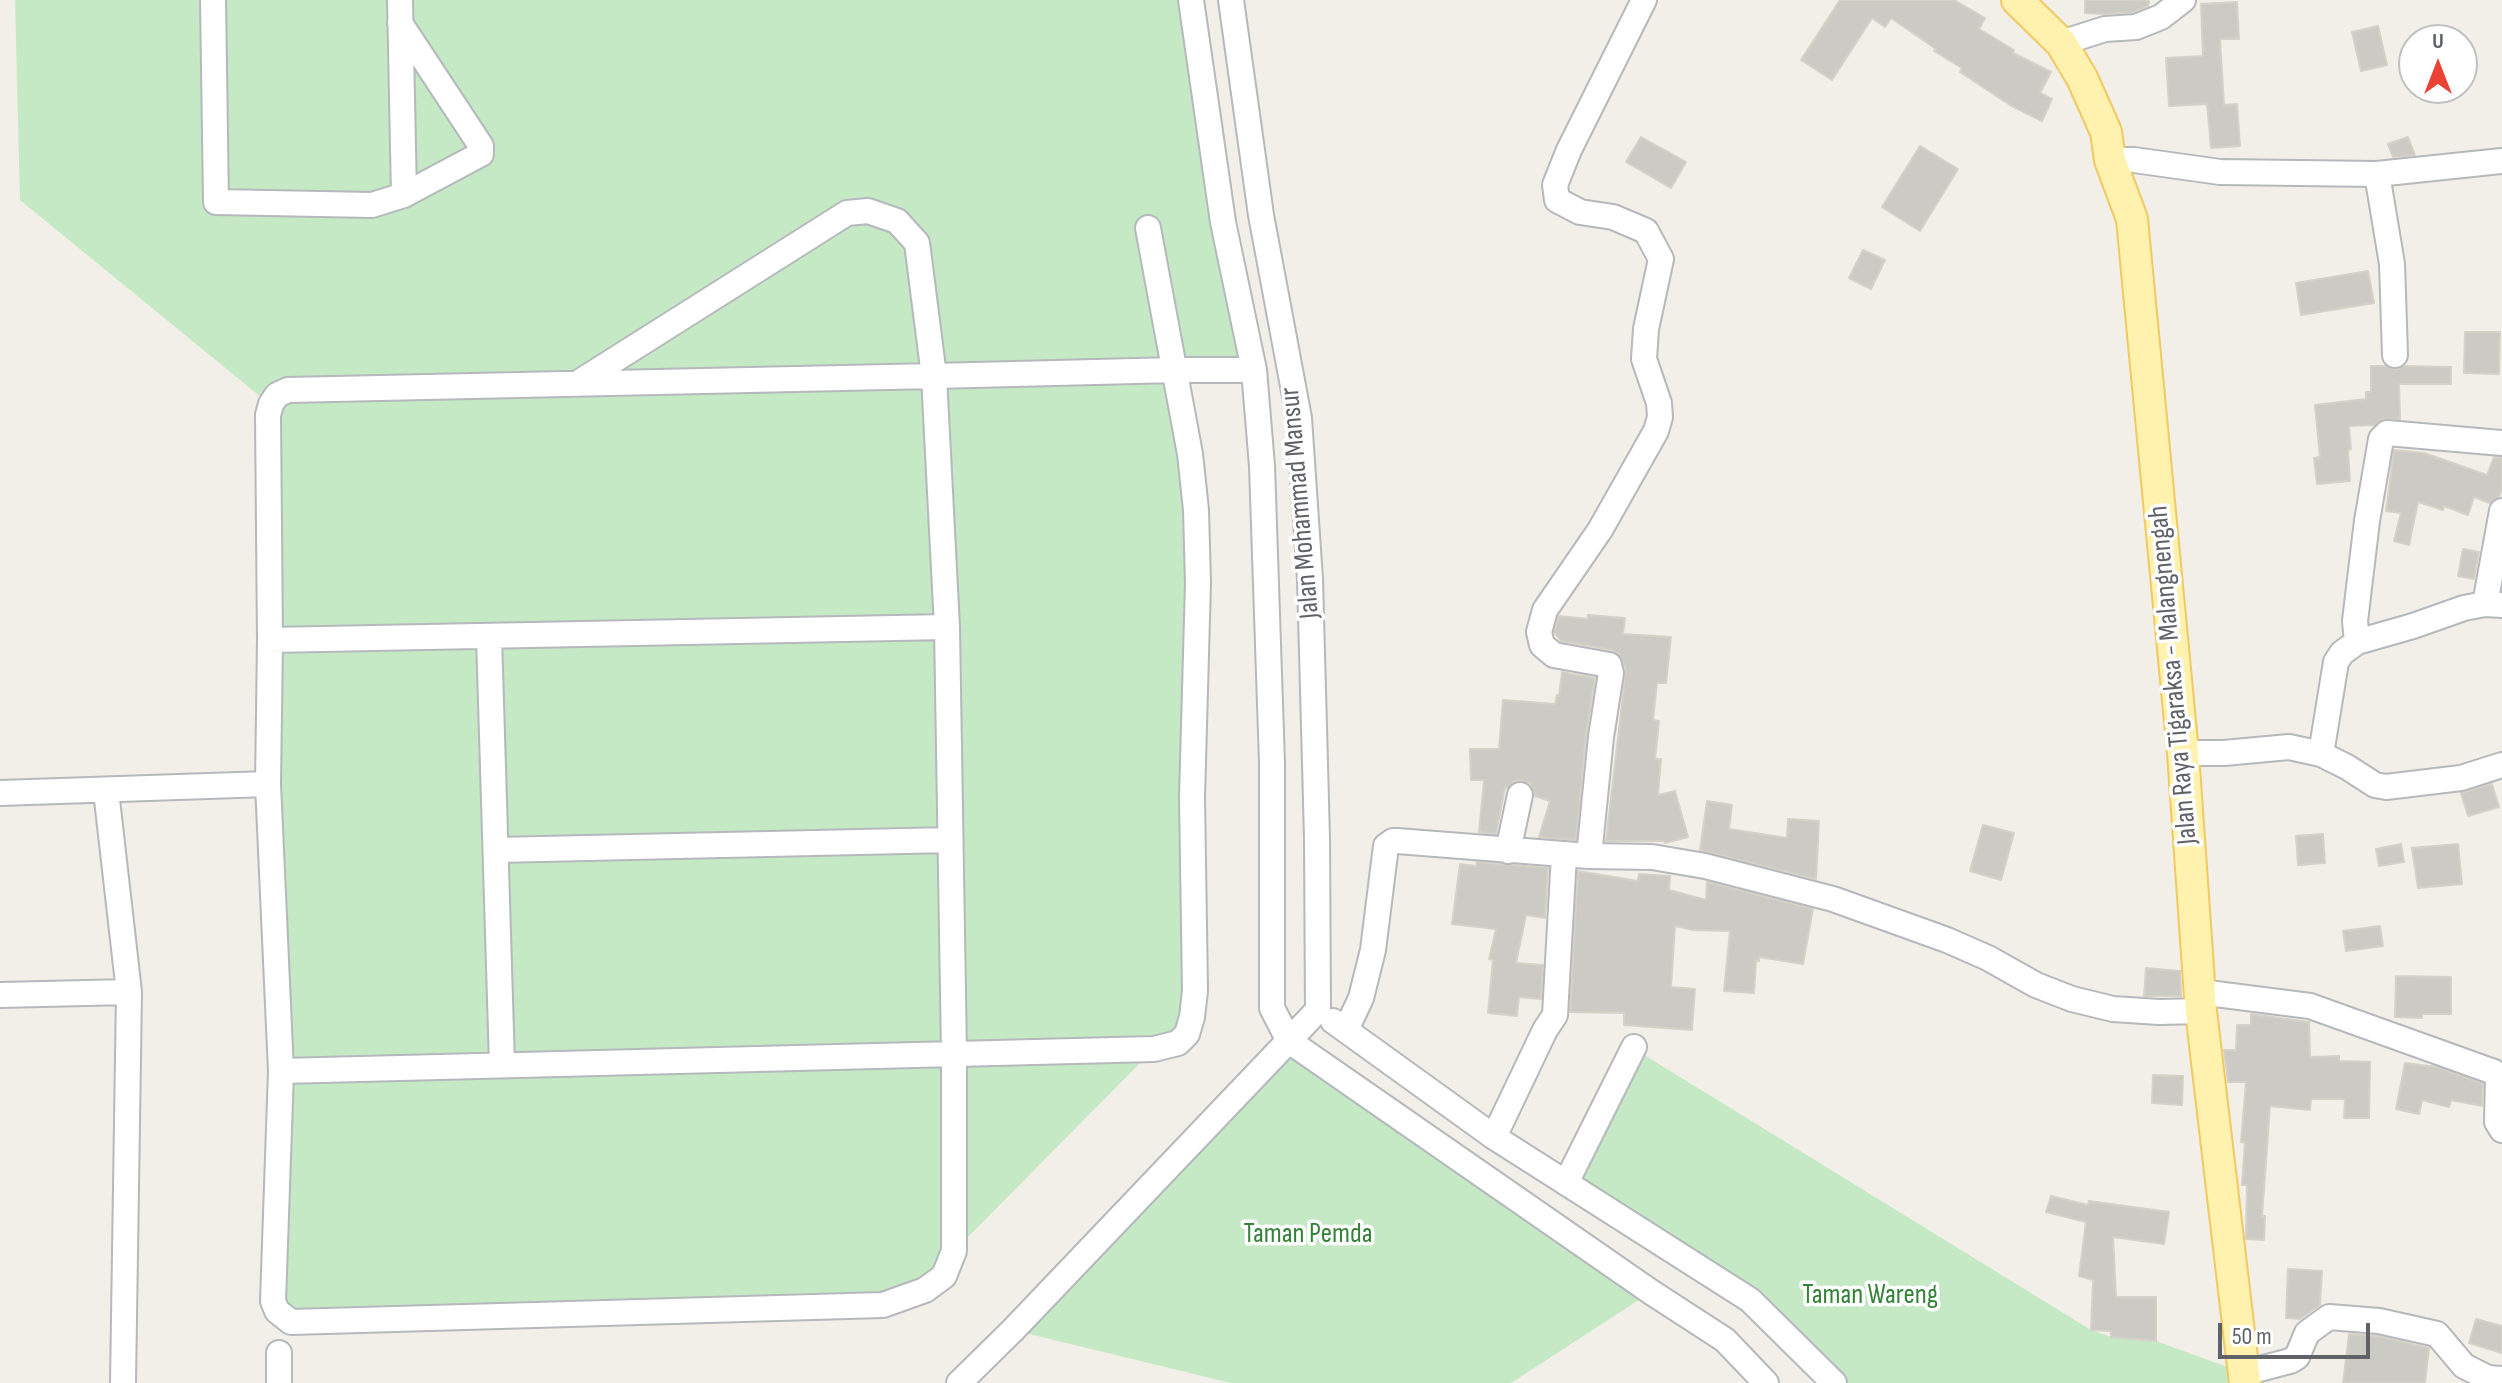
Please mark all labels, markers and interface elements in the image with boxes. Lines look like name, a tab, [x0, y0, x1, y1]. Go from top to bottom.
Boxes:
north arrow	[2398, 24, 2478, 104]
text: U	[2432, 28, 2444, 55]
street label: Jalan Mohammad Mansur	[1274, 386, 1328, 620]
street label: Jalan Raya Tigaraksa - Malangnengah	[2142, 504, 2206, 846]
park label: Taman Pemda	[1244, 1218, 1372, 1252]
park label: Taman Wareng	[1802, 1279, 1938, 1313]
scale bar	[2222, 1307, 2374, 1357]
text: 50 m	[2232, 1322, 2272, 1351]

